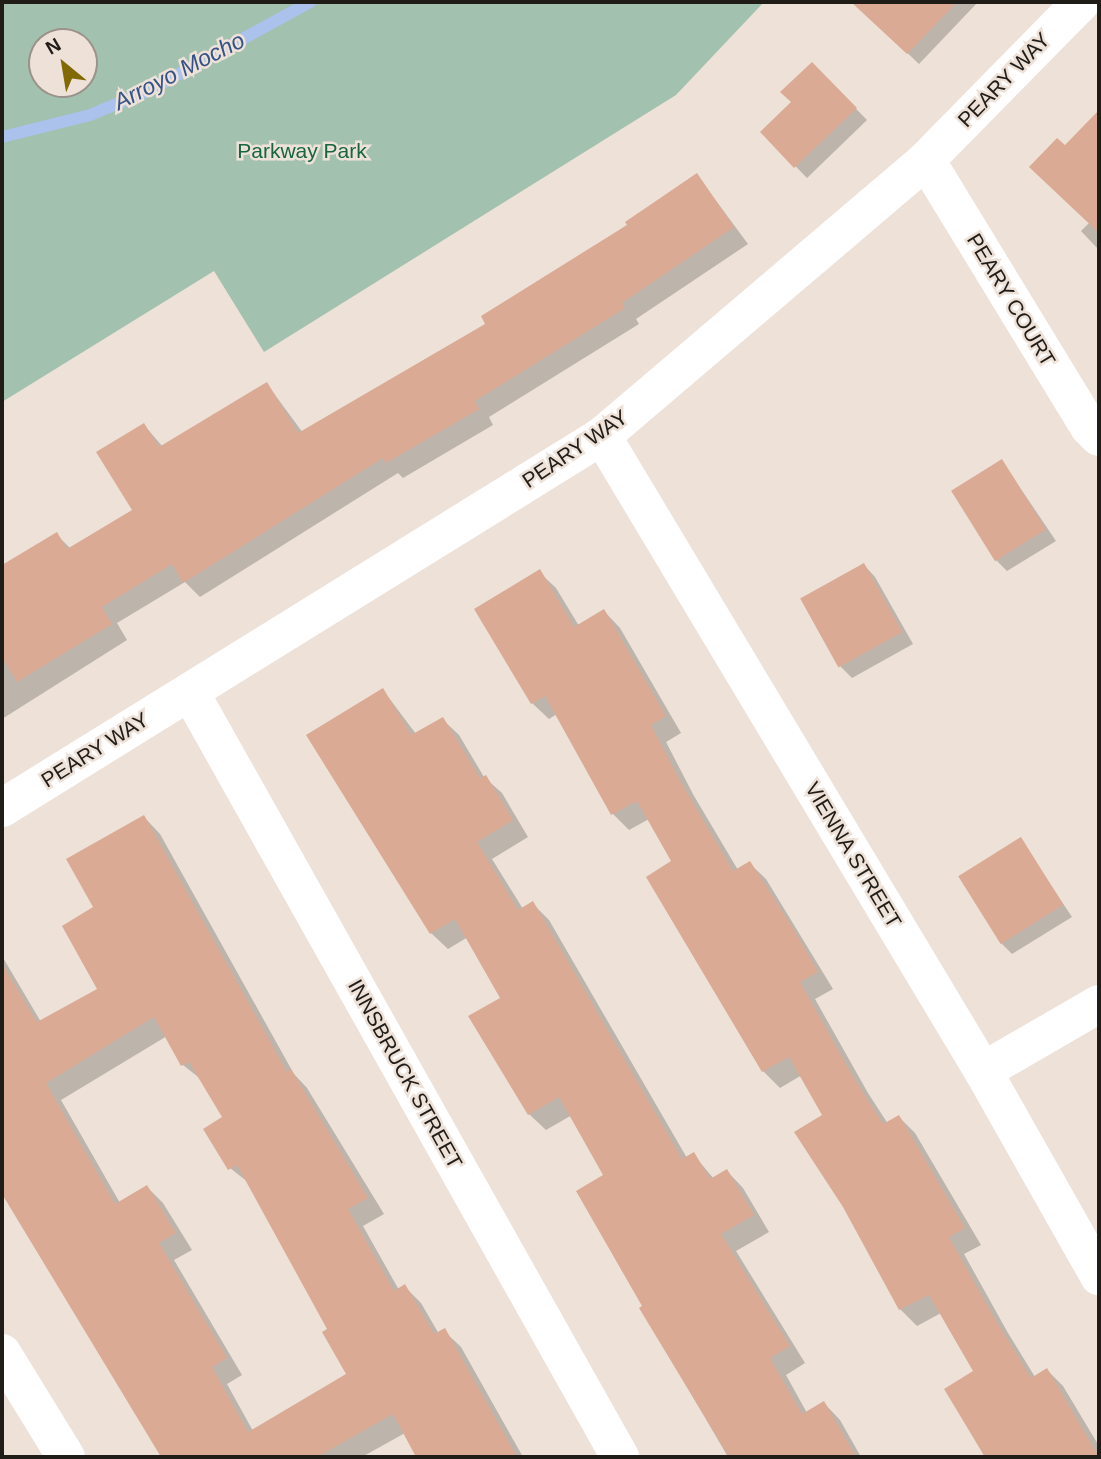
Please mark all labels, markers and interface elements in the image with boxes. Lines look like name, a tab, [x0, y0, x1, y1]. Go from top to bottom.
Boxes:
water label: Arroyo Mocho	[109, 26, 249, 116]
street label: PEARY WAY	[953, 27, 1055, 133]
north arrow	[28, 28, 98, 98]
text: N	[42, 34, 64, 59]
park label: Parkway Park	[237, 138, 367, 164]
street label: PEARY COURT	[961, 229, 1061, 371]
street label: PEARY WAY	[517, 404, 633, 494]
street label: PEARY WAY	[37, 707, 153, 793]
street label: VIENNA STREET	[799, 777, 907, 933]
street label: INNSBRUCK STREET	[343, 975, 467, 1173]

